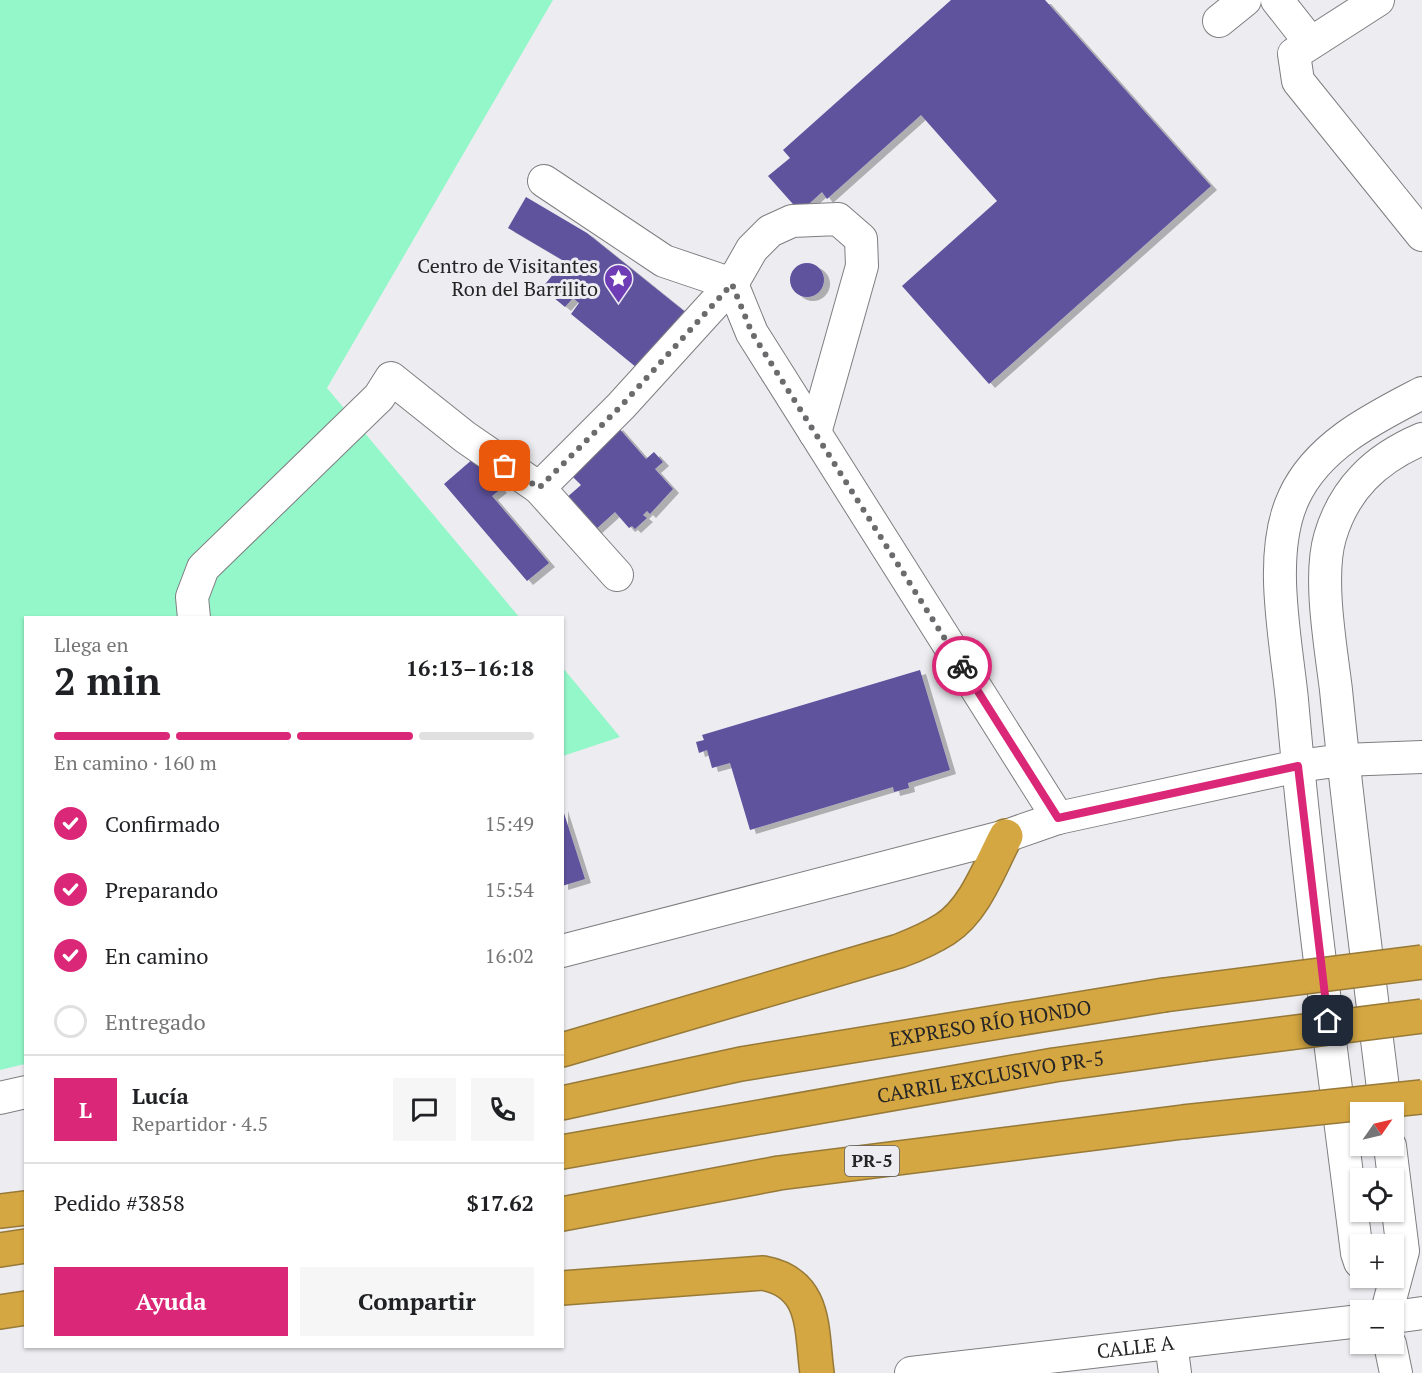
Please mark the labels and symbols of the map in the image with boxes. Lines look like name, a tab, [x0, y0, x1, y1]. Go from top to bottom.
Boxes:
place label: Centro de Visitantes Ron del Barrilito	[417, 252, 598, 302]
place icon: Centro de Visitantes Ron del Barrilito	[603, 262, 635, 304]
pin	[479, 440, 530, 491]
courier	[932, 636, 992, 696]
street label: EXPRESO RÍO HONDO	[887, 993, 1093, 1053]
pin	[1302, 995, 1353, 1046]
street label: CARRIL EXCLUSIVO PR-5	[875, 1044, 1106, 1109]
north arrow	[1350, 1102, 1404, 1156]
road number: PR-5	[845, 1146, 899, 1176]
street label: CALLE A	[1095, 1329, 1176, 1364]

